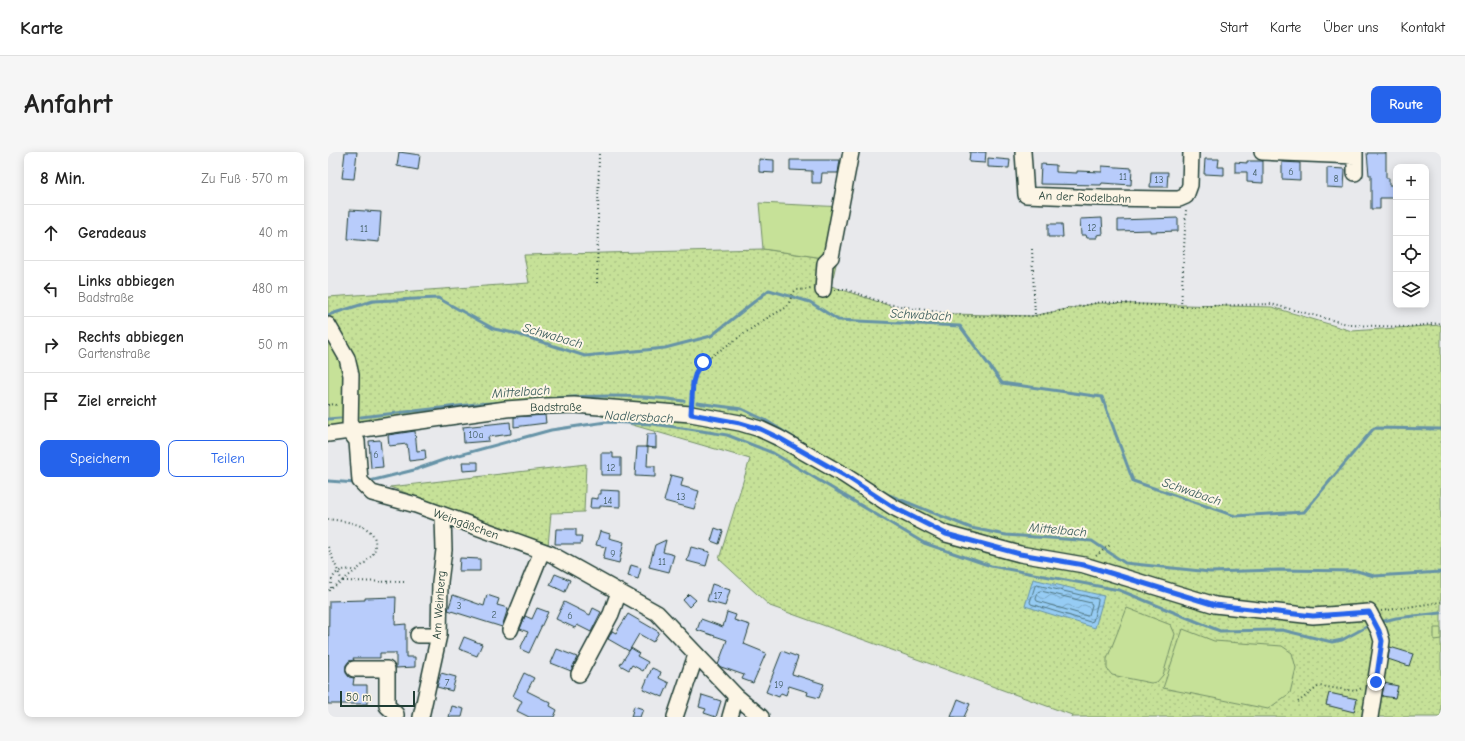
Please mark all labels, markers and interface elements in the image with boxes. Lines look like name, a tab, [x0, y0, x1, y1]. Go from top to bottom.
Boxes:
text: Karte	[20, 17, 63, 39]
text: Start	[1220, 19, 1248, 36]
text: Karte	[1270, 19, 1301, 36]
text: Über uns	[1323, 19, 1378, 36]
text: Kontakt	[1400, 19, 1445, 36]
button: Route	[1371, 86, 1441, 123]
text: Anfahrt	[24, 88, 113, 120]
map controls	[1393, 164, 1429, 308]
button: +	[1393, 164, 1429, 200]
house number: 6	[1288, 166, 1294, 178]
house number: 4	[1253, 167, 1258, 179]
text: 8 Min.	[40, 169, 85, 188]
text: Zu Fuß · 570 m	[201, 171, 288, 186]
house number: 11	[1119, 171, 1127, 183]
house number: 8	[1333, 173, 1339, 185]
house number: 13	[1154, 174, 1164, 186]
street label: An der Rodelbahn	[1038, 188, 1132, 206]
button: −	[1393, 200, 1429, 236]
icon: ahead	[40, 222, 62, 244]
house number: 12	[1087, 222, 1097, 234]
house number: 11	[360, 223, 368, 235]
text: Geradeaus	[78, 224, 146, 242]
text: 40 m	[259, 225, 288, 240]
button: locate	[1393, 236, 1429, 272]
text: Links abbiegen	[78, 272, 175, 290]
button: layers	[1393, 272, 1429, 308]
icon: left	[40, 278, 62, 300]
text: 480 m	[252, 281, 288, 296]
text: Badstraße	[78, 290, 134, 305]
water label: Schwabach	[890, 305, 952, 324]
water label: Schwabach	[521, 320, 585, 351]
text: Rechts abbiegen	[78, 328, 184, 346]
icon: right	[40, 334, 62, 356]
text: 50 m	[258, 337, 288, 352]
text: Gartenstraße	[78, 346, 150, 361]
route start	[694, 353, 712, 371]
water label: Mittelbach	[490, 382, 551, 401]
icon: arrive	[40, 390, 62, 412]
text: Ziel erreicht	[78, 392, 156, 410]
street label: Badstraße	[530, 400, 582, 414]
water label: Nadlersbach	[604, 407, 674, 426]
house number: 10a	[468, 429, 484, 441]
button: Speichern	[40, 440, 160, 477]
button: Teilen	[168, 440, 288, 477]
house number: 6	[373, 449, 379, 461]
house number: 12	[606, 462, 616, 474]
water label: Schwabach	[1160, 474, 1223, 509]
house number: 13	[676, 491, 686, 503]
house number: 14	[604, 495, 613, 507]
street label: Weingäßchen	[431, 506, 501, 542]
water label: Mittelbach	[1027, 519, 1088, 540]
house number: 9	[610, 548, 616, 560]
house number: 11	[658, 556, 666, 568]
street label: Am Weinberg	[430, 570, 448, 640]
house number: 17	[714, 590, 723, 602]
house number: 3	[456, 600, 462, 612]
house number: 2	[491, 609, 497, 621]
house number: 6	[567, 610, 573, 622]
route end	[1367, 673, 1385, 691]
house number: 7	[445, 677, 450, 689]
house number: 19	[774, 679, 784, 691]
scale bar	[340, 689, 415, 708]
text: 50 m	[346, 691, 371, 704]

